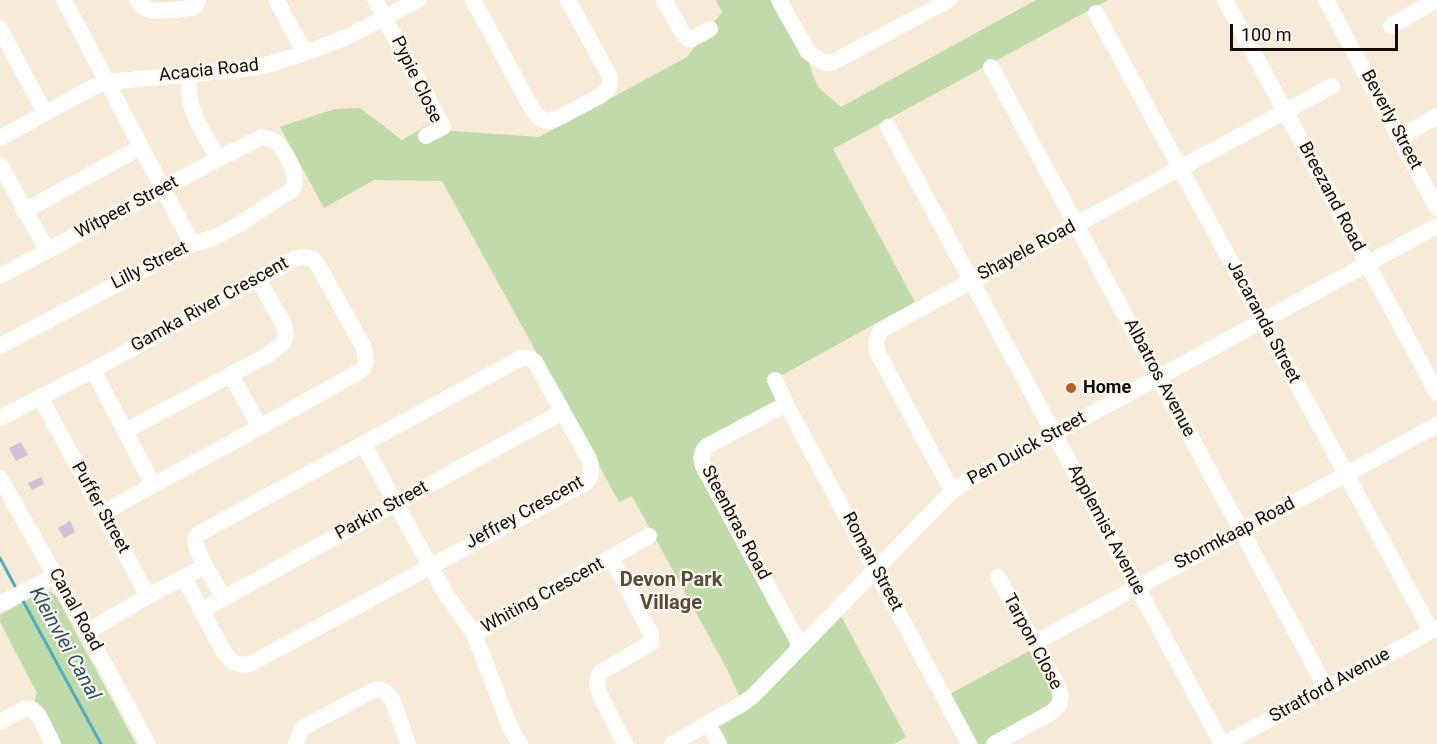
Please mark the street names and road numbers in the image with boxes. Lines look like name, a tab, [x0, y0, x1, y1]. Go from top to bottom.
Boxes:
street label: Pypie Close	[386, 33, 446, 127]
street label: Acacia Road	[158, 55, 260, 87]
street label: Beverly Street	[1356, 66, 1426, 174]
street label: Breezand Road	[1293, 139, 1369, 255]
street label: Witpeer Street	[72, 172, 182, 244]
street label: Shayele Road	[974, 216, 1080, 286]
street label: Lilly Street	[108, 237, 192, 295]
street label: Gamka River Crescent	[128, 253, 292, 357]
street label: Jacaranda Street	[1221, 257, 1305, 387]
street label: Albatros Avenue	[1119, 315, 1199, 441]
street label: Pen Duick Street	[964, 408, 1090, 490]
street label: Puffer Street	[66, 459, 134, 557]
street label: Applemist Avenue	[1063, 461, 1149, 599]
street label: Steenbras Road	[696, 462, 774, 584]
street label: Jeffrey Crescent	[462, 472, 588, 554]
street label: Parkin Street	[332, 477, 432, 545]
street label: Stormkaap Road	[1171, 493, 1299, 575]
street label: Roman Street	[837, 509, 907, 615]
street label: Whiting Crescent	[478, 554, 608, 638]
street label: Canal Road	[43, 565, 107, 655]
street label: Tarpon Close	[998, 590, 1066, 694]
street label: Stratford Avenue	[1266, 644, 1394, 728]

